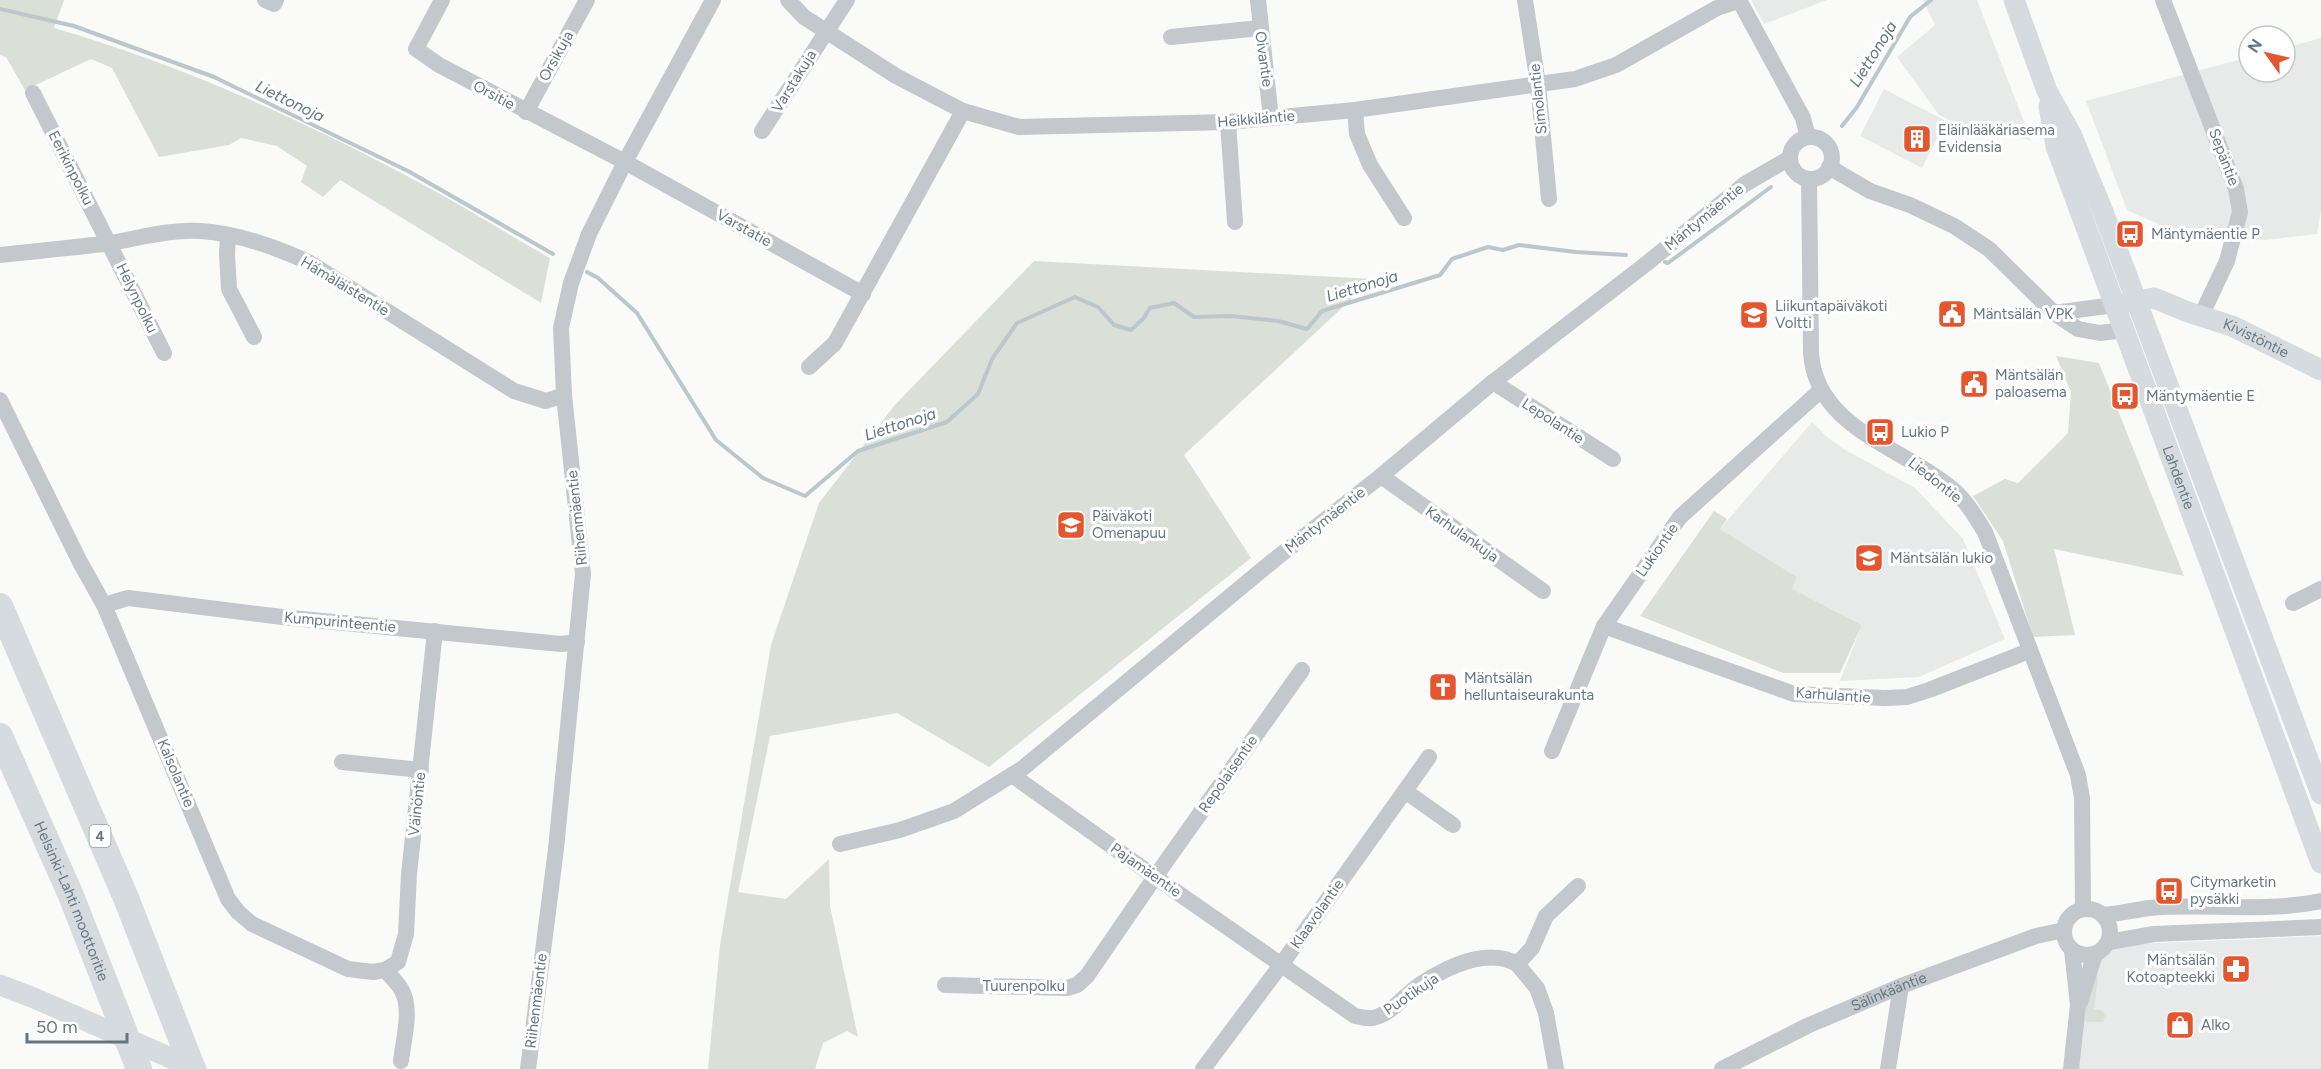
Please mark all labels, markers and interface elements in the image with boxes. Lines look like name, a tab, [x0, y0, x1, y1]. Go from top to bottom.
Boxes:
water label: Liettonoja	[1845, 18, 1901, 90]
north arrow	[2237, 24, 2297, 84]
street label: Orsikuja	[535, 28, 577, 84]
street label: Oivantie	[1251, 30, 1277, 88]
text: N	[2244, 35, 2266, 56]
street label: Varstakuja	[768, 46, 820, 116]
street label: Simolantie	[1525, 63, 1551, 135]
water label: Liettonoja	[253, 76, 327, 126]
street label: Orsitie	[470, 77, 518, 113]
street label: Heikkiläntie	[1217, 107, 1295, 131]
place label: Eläinlääkäriasema Evidensia	[1938, 121, 2055, 156]
building icon: Eläinlääkäriasema Evidensia	[1901, 123, 1933, 155]
street label: Sepäntie	[2205, 126, 2243, 188]
street label: Eerikinpolku	[45, 128, 97, 208]
street label: Mäntymäentie	[1661, 180, 1747, 254]
street label: Varstatie	[713, 206, 775, 250]
bus stop icon: Mäntymäentie P	[2114, 218, 2146, 250]
place label: Mäntymäentie P	[2151, 225, 2260, 243]
street label: Hämäläistentie	[297, 252, 393, 320]
street label: Helynpolku	[112, 260, 162, 336]
water label: Liettonoja	[1324, 266, 1400, 306]
place label: Liikuntapäiväkoti Voltti	[1775, 297, 1887, 332]
public building icon: Mäntsälän VPK	[1936, 298, 1968, 330]
school or university icon: Liikuntapäiväkoti Voltti	[1738, 299, 1770, 331]
place label: Mäntsälän VPK	[1973, 305, 2074, 323]
street label: Kivistöntie	[2221, 315, 2292, 362]
place label: Mäntsälän paloasema	[1995, 366, 2067, 401]
public building icon: Mäntsälän paloasema	[1958, 368, 1990, 400]
bus stop icon: Mäntymäentie E	[2109, 380, 2141, 412]
place label: Mäntymäentie E	[2146, 387, 2255, 405]
street label: Lepolantie	[1519, 394, 1587, 448]
water label: Liettonoja	[862, 404, 938, 444]
bus stop icon: Lukio P	[1864, 416, 1896, 448]
place label: Lukio P	[1901, 423, 1949, 441]
street label: Lahdentie	[2159, 443, 2198, 512]
street label: Liedontie	[1905, 454, 1965, 506]
street label: Riihenmäentie	[563, 470, 591, 566]
street label: Mäntymäentie	[1281, 483, 1369, 557]
street label: Karhulankuja	[1422, 502, 1502, 566]
place label: Päiväkoti Omenapuu	[1092, 507, 1166, 542]
school or university icon: Päiväkoti Omenapuu	[1055, 509, 1087, 541]
street label: Lukiontie	[1632, 520, 1682, 580]
school or university icon: Mäntsälän lukio	[1853, 542, 1885, 574]
place label: Mäntsälän lukio	[1890, 549, 1993, 567]
street label: Kumpurinteentie	[283, 608, 397, 636]
place label: Mäntsälän helluntaiseurakunta	[1464, 669, 1594, 704]
church icon: Mäntsälän helluntaiseurakunta	[1427, 671, 1459, 703]
street label: Karhulantie	[1795, 683, 1871, 707]
street label: Repolaisentie	[1195, 732, 1261, 816]
street label: Kalsolantie	[154, 736, 198, 810]
street label: Väinöntie	[405, 771, 429, 837]
street label: Helsinki-Lahti moottoritie	[30, 818, 113, 984]
road number: 4	[90, 825, 110, 847]
street label: Pajamäentie	[1107, 839, 1185, 901]
place label: Citymarketin pysäkki	[2190, 873, 2276, 908]
bus stop icon: Citymarketin pysäkki	[2153, 875, 2185, 907]
street label: Klaavolantie	[1287, 876, 1347, 952]
place label: Mäntsälän Kotoapteekki	[2126, 951, 2215, 986]
street label: Riihenmäentie	[521, 952, 551, 1050]
pharmacy icon: Mäntsälän Kotoapteekki	[2220, 953, 2252, 985]
street label: Sälinkääntie	[1848, 968, 1929, 1015]
street label: Puotikuja	[1380, 969, 1442, 1019]
street label: Tuurenpolku	[983, 977, 1065, 995]
scale bar	[27, 1006, 128, 1044]
shop icon: Alko	[2164, 1009, 2196, 1041]
text: 50 m	[36, 1016, 78, 1038]
place label: Alko	[2201, 1016, 2231, 1034]

